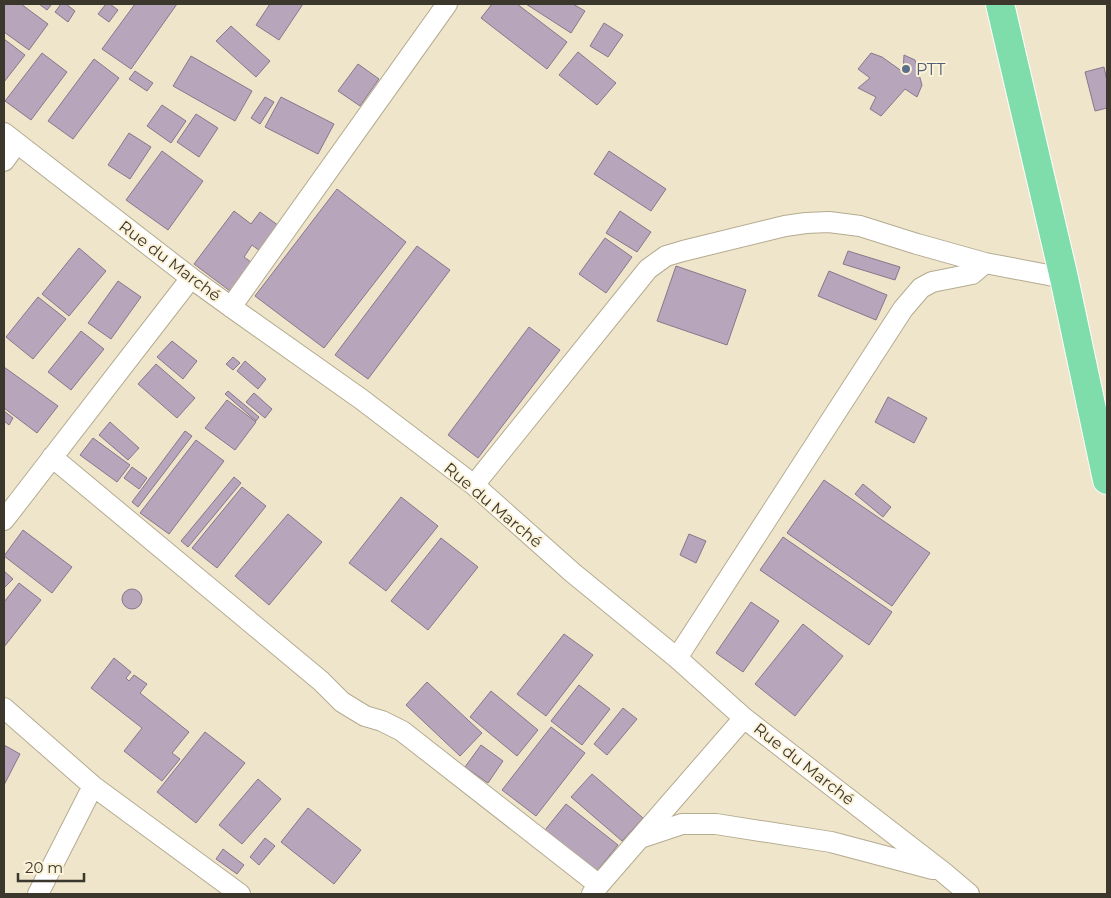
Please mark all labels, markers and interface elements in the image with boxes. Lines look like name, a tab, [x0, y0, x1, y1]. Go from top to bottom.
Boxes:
place label: PTT	[916, 60, 946, 79]
marker: PTT	[900, 63, 912, 75]
street label: Rue du Marché	[115, 217, 225, 305]
street label: Rue du Marché	[440, 458, 546, 552]
street label: Rue du Marché	[750, 719, 858, 809]
scale bar	[18, 850, 84, 882]
text: 20 m	[25, 858, 63, 877]

